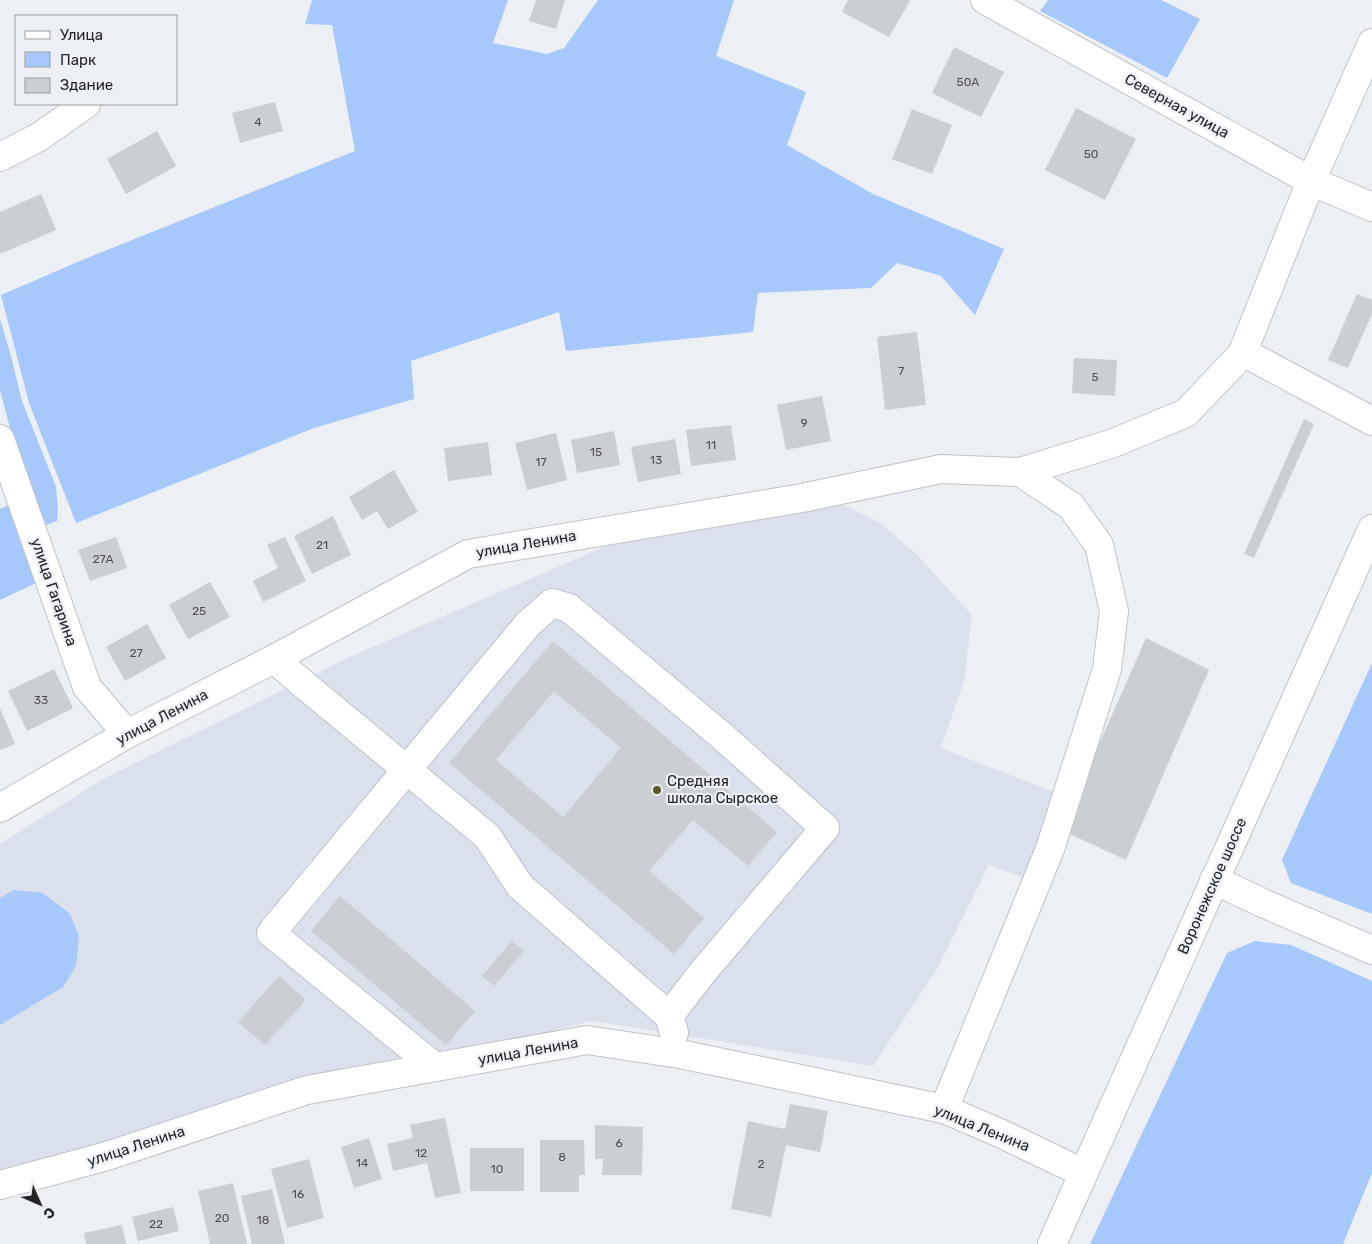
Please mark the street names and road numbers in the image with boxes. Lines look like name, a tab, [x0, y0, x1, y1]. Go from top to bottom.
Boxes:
street label: Северная улица	[1122, 70, 1232, 142]
street label: улица Ленина	[474, 526, 578, 562]
street label: улица Гагарина	[27, 536, 81, 648]
street label: улица Ленина	[113, 685, 211, 749]
street label: Воронежское шоссе	[1174, 815, 1250, 957]
street label: улица Ленина	[476, 1033, 580, 1069]
street label: улица Ленина	[932, 1101, 1032, 1155]
street label: улица Ленина	[85, 1122, 187, 1170]

